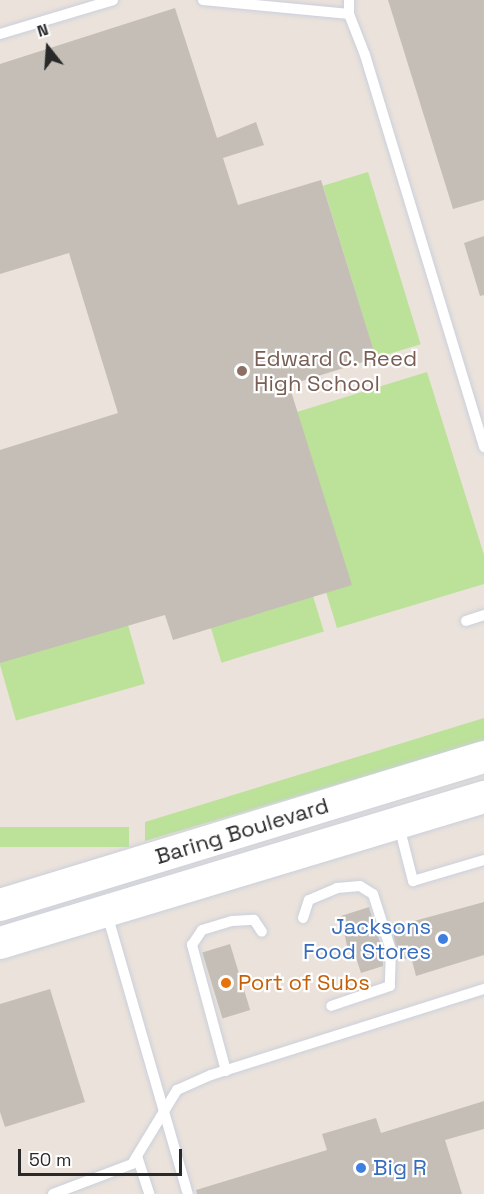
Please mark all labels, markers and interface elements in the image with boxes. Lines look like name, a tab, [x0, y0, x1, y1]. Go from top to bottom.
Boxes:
north arrow	[18, 18, 78, 78]
text: N	[34, 19, 51, 42]
place label: Edward C. Reed High School	[254, 345, 418, 396]
marker: Edward C. Reed High School	[235, 364, 249, 378]
street label: Baring Boulevard	[152, 792, 332, 870]
place label: Jacksons Food Stores	[303, 913, 431, 964]
marker: Jacksons Food Stores	[436, 932, 450, 946]
place label: Port of Subs	[238, 970, 370, 996]
marker: Port of Subs	[219, 976, 233, 990]
scale bar	[21, 1137, 184, 1175]
text: 50 m	[29, 1148, 71, 1171]
place label: Big R	[373, 1155, 427, 1181]
marker: Big R	[354, 1161, 368, 1175]

